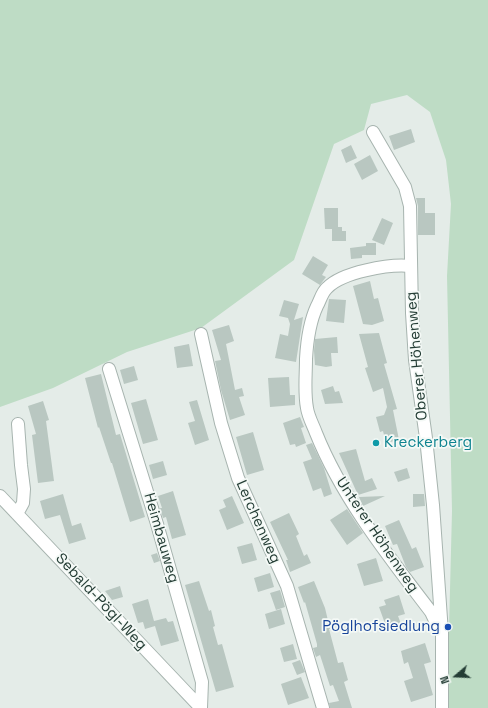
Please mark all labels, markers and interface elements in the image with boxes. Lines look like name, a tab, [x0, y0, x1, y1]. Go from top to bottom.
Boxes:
street label: Oberer Höhenweg	[402, 291, 432, 421]
place label: Kreckerberg	[384, 434, 472, 452]
marker: Kreckerberg	[371, 438, 381, 448]
street label: Unterer Höhenweg	[332, 474, 422, 596]
street label: Lerchenweg	[232, 478, 284, 566]
street label: Heimbauweg	[140, 491, 182, 585]
street label: Sebald-Pögl-Weg	[52, 550, 150, 654]
place label: Pöglhofsiedlung	[322, 618, 440, 636]
marker: Pöglhofsiedlung	[443, 622, 453, 632]
north arrow	[436, 656, 476, 696]
text: N	[437, 674, 452, 686]

